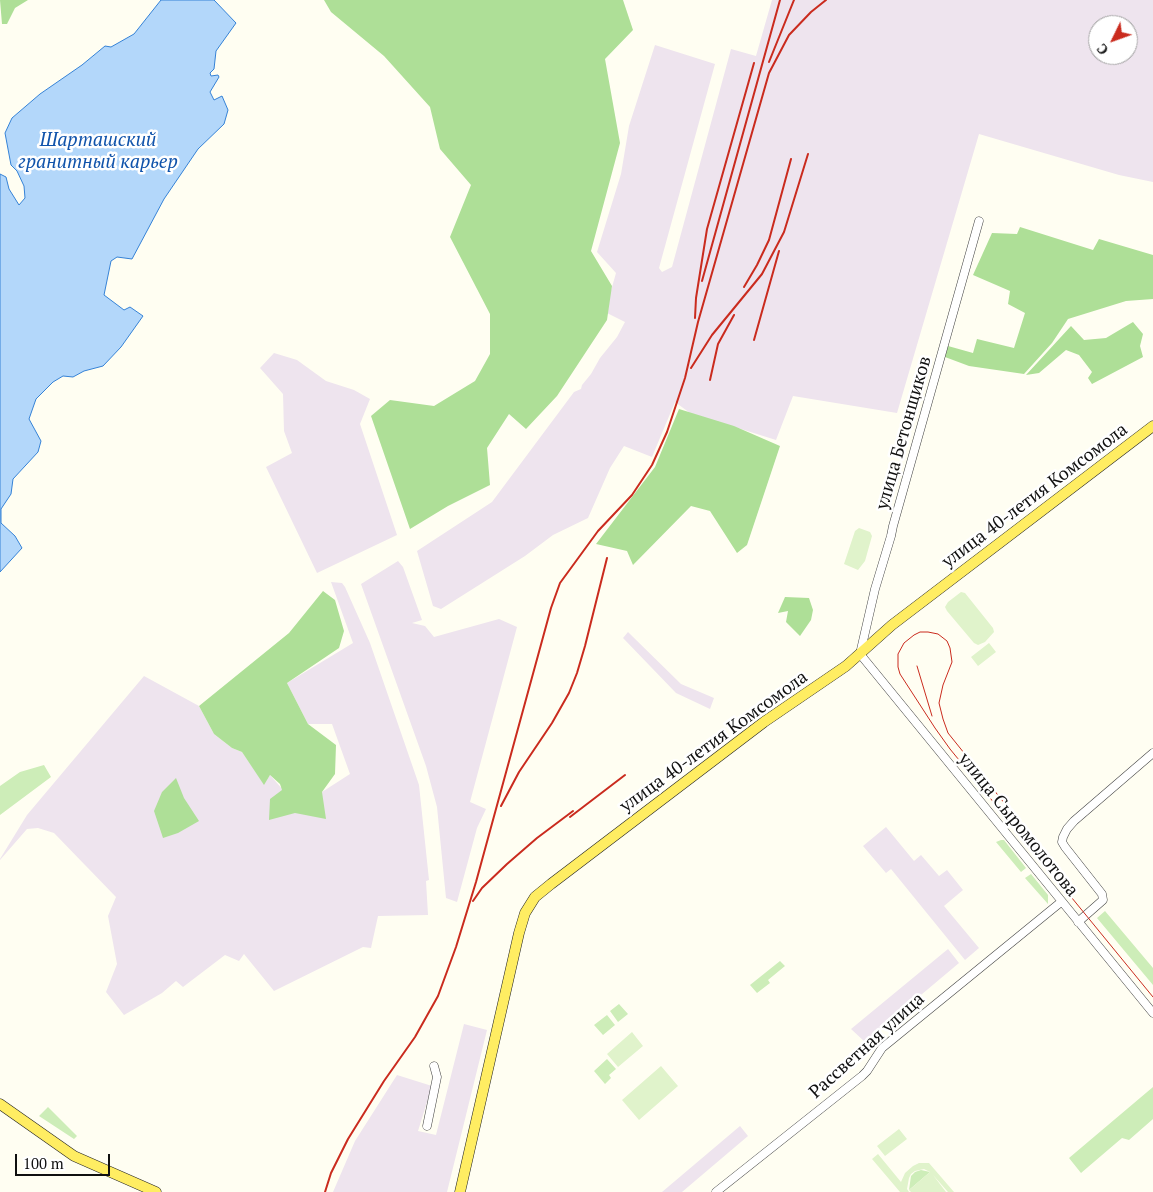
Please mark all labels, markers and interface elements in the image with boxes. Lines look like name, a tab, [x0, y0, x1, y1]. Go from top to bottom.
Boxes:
north arrow	[1088, 15, 1138, 65]
text: С	[1092, 40, 1112, 59]
water label: Шарташский гранитный карьер	[18, 130, 178, 174]
street label: улица Бетонщиков	[872, 354, 936, 512]
street label: улица 40-летия Комсомола	[938, 419, 1132, 573]
street label: улица 40-летия Комсомола	[616, 667, 812, 817]
street label: улица Сыромолотова	[953, 749, 1083, 901]
street label: Рассветная улица	[805, 989, 929, 1103]
scale bar	[18, 1144, 112, 1176]
text: 100 m	[23, 1153, 64, 1173]

